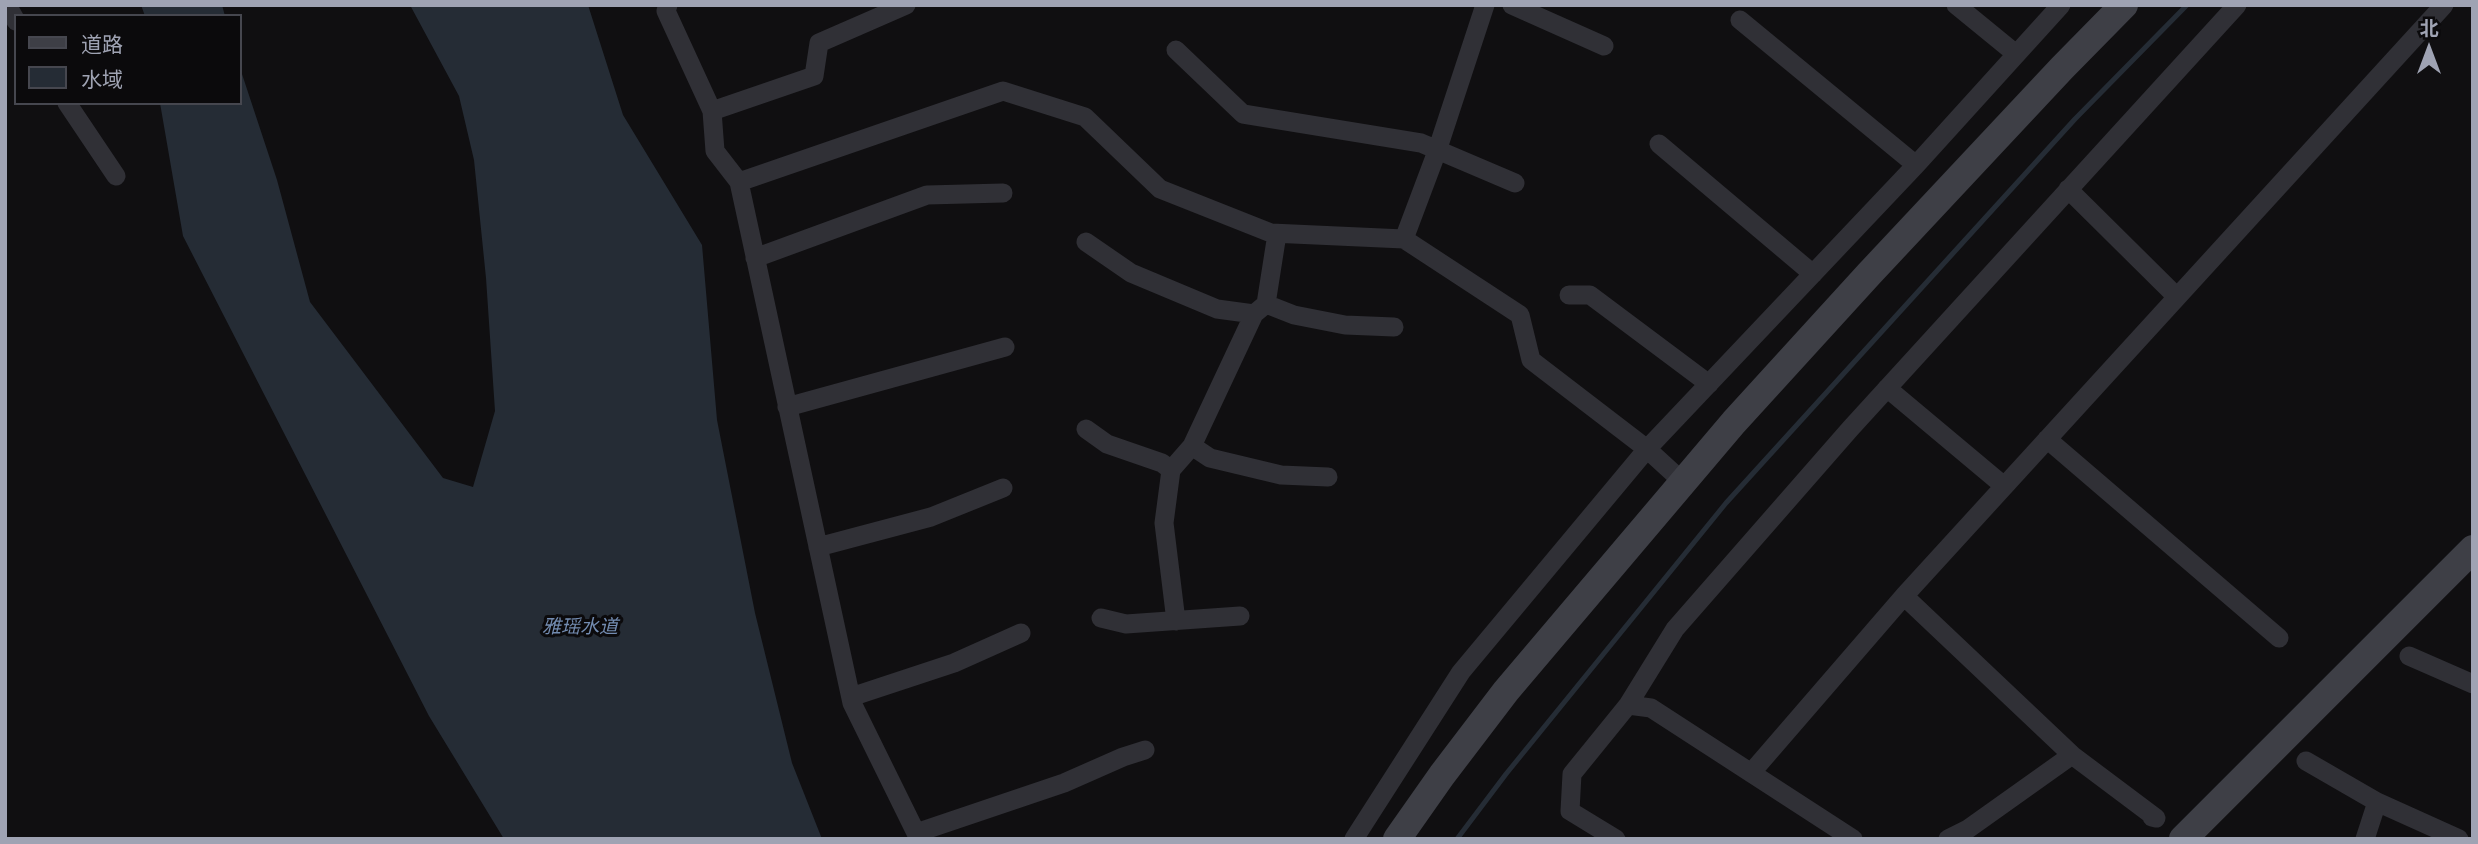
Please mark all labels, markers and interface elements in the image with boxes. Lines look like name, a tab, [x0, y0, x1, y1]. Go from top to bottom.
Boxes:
legend	[14, 14, 242, 105]
north arrow	[2394, 14, 2464, 84]
text: 北	[2419, 15, 2439, 41]
text: 道路	[81, 30, 123, 58]
text: 水域	[81, 65, 123, 93]
water label: 雅瑶水道	[542, 617, 618, 639]

